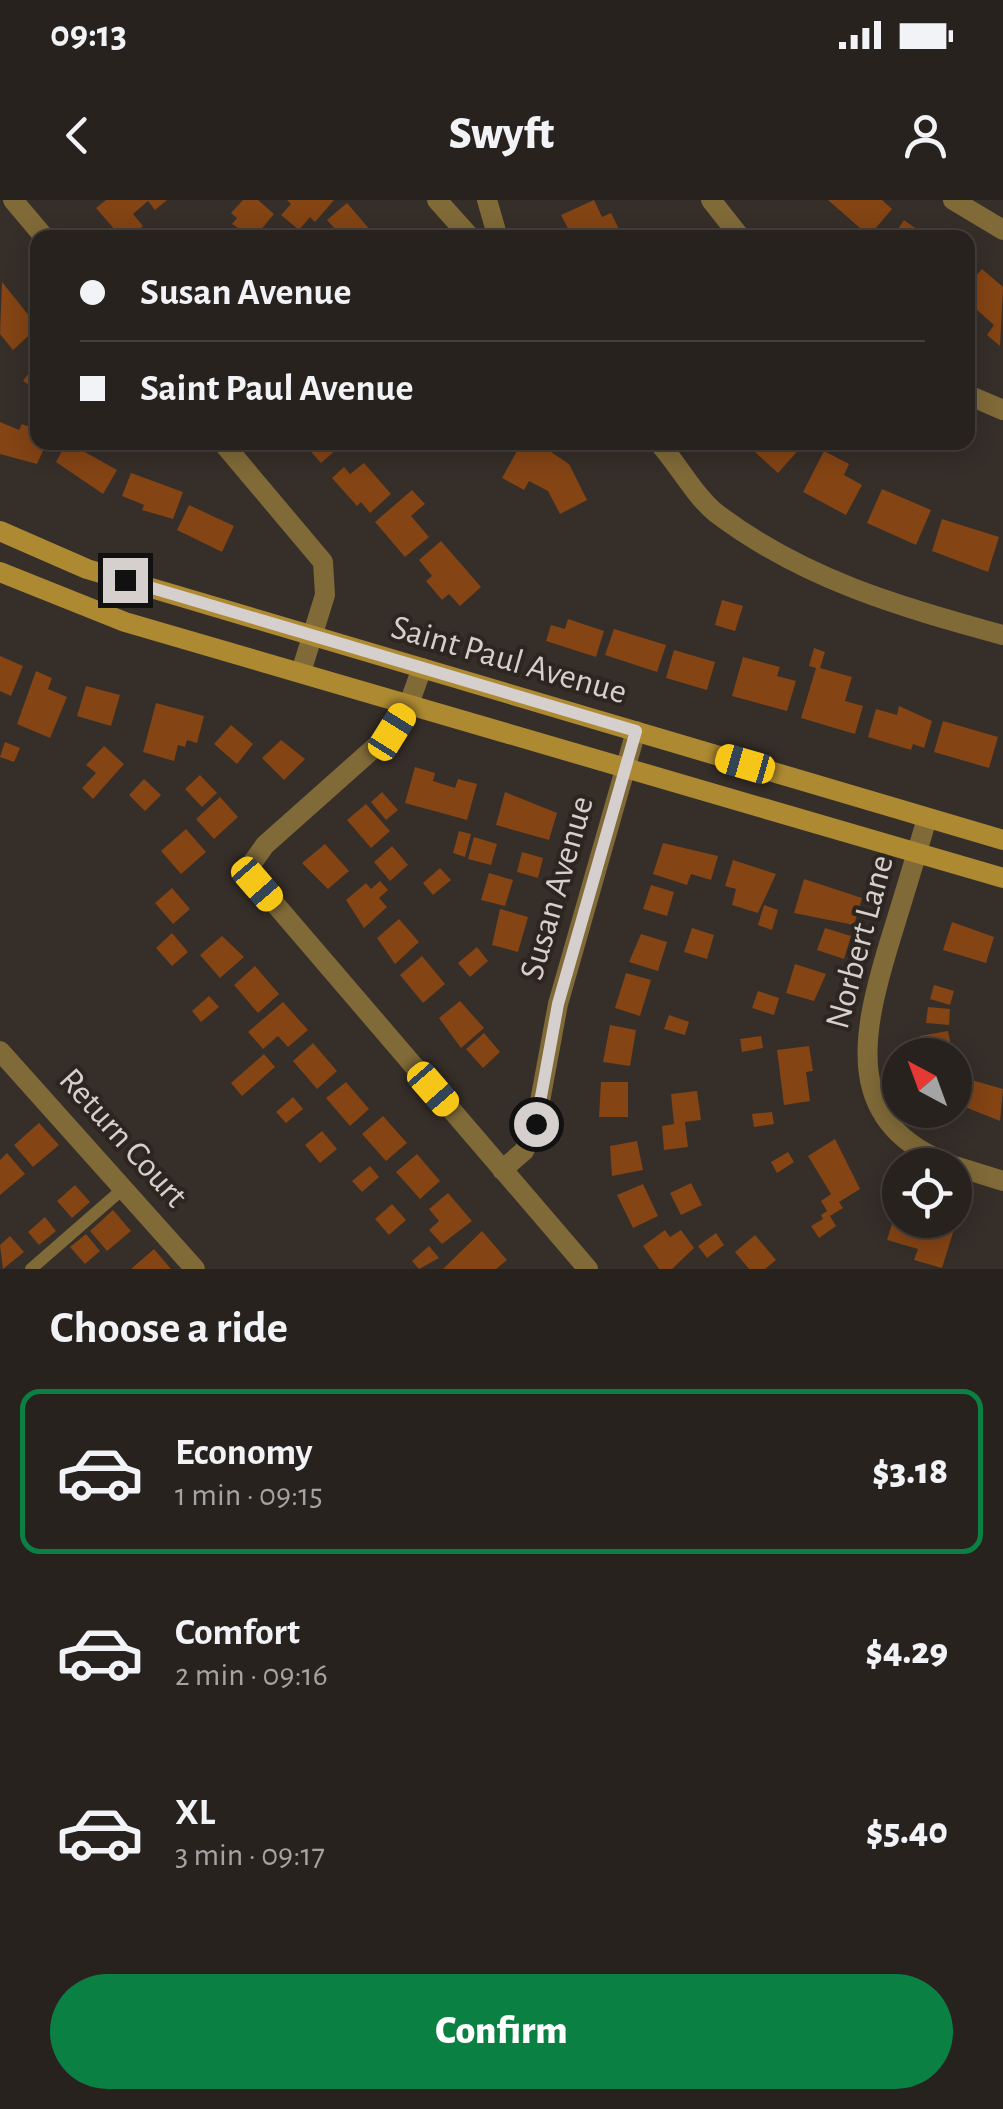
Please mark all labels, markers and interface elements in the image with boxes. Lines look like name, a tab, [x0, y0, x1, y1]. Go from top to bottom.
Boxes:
text: 09:13	[50, 16, 127, 54]
icon: back	[50, 108, 105, 163]
icon: person	[898, 108, 953, 163]
text: Swyft	[449, 112, 554, 157]
text: Susan Avenue	[140, 274, 351, 312]
text: Saint Paul Avenue	[140, 370, 413, 408]
route end	[103, 558, 148, 603]
street label: Saint Paul Avenue	[387, 610, 631, 710]
car	[363, 699, 421, 765]
car	[712, 741, 778, 787]
street label: Susan Avenue	[514, 792, 600, 984]
street label: Norbert Lane	[820, 851, 900, 1033]
car	[226, 852, 288, 916]
north arrow	[882, 1038, 972, 1128]
map controls	[882, 1038, 972, 1238]
car	[402, 1057, 464, 1121]
street label: Return Court	[52, 1062, 194, 1214]
route start	[514, 1102, 559, 1147]
button: locate	[882, 1148, 972, 1238]
text: Choose a ride	[50, 1306, 288, 1351]
icon: car	[55, 1427, 145, 1517]
text: Economy	[175, 1434, 313, 1472]
text: $3.18	[872, 1453, 948, 1491]
text: 1 min · 09:15	[175, 1479, 323, 1511]
icon: car	[55, 1607, 145, 1697]
text: Comfort	[175, 1614, 300, 1652]
text: $4.29	[866, 1633, 948, 1671]
text: 2 min · 09:16	[175, 1659, 328, 1691]
icon: car	[55, 1787, 145, 1877]
text: XL	[175, 1794, 215, 1832]
text: $5.40	[866, 1813, 948, 1851]
text: 3 min · 09:17	[175, 1839, 325, 1871]
button: Confirm	[50, 1974, 953, 2089]

